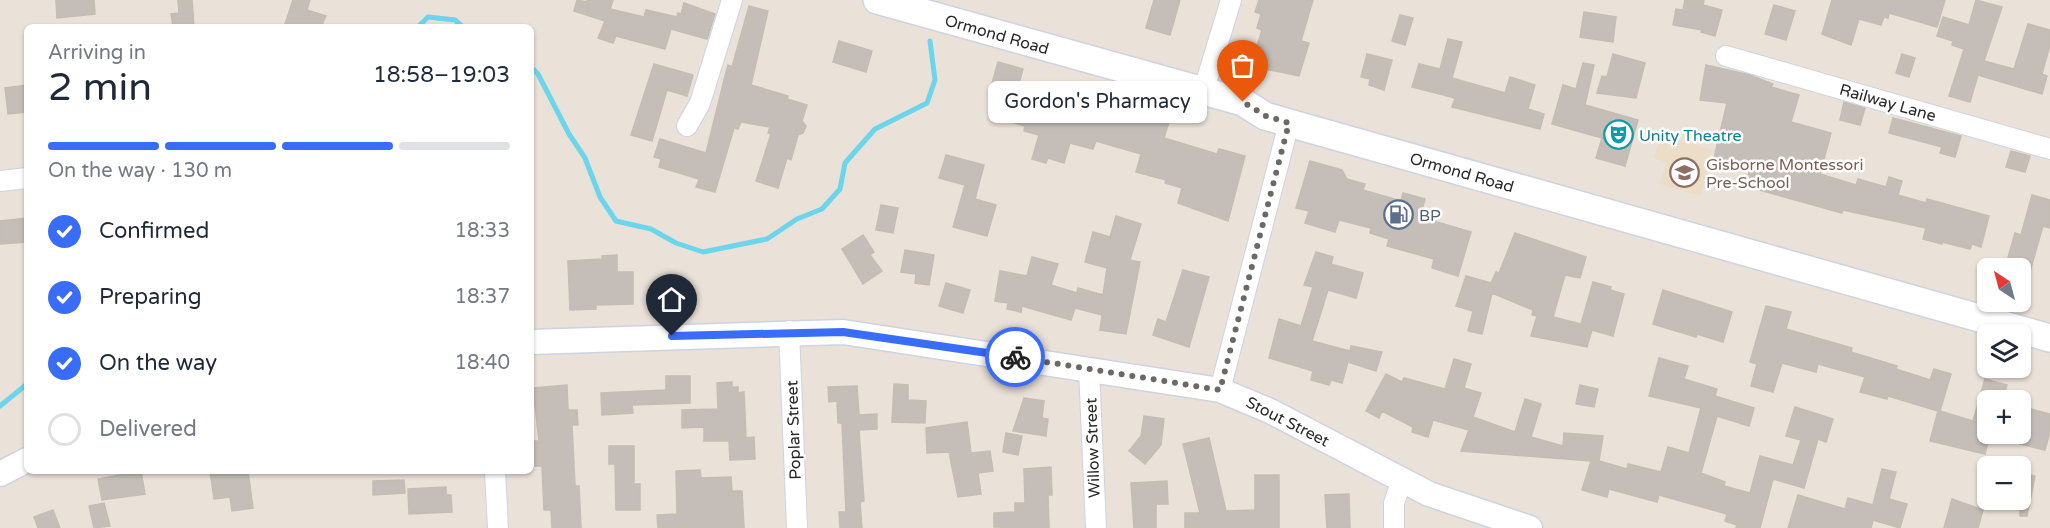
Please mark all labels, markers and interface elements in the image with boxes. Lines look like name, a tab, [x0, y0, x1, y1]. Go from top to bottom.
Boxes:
street label: Ormond Road	[942, 11, 1051, 59]
pin	[1217, 40, 1268, 102]
text: Arriving in	[48, 41, 146, 65]
icon: bag	[1226, 49, 1259, 82]
text: 18:58–19:03	[373, 62, 510, 88]
text: 2 min	[48, 64, 152, 111]
street label: Railway Lane	[1837, 80, 1938, 126]
callout: Gordon's Pharmacy	[988, 81, 1207, 123]
text: Gordon's Pharmacy	[1004, 90, 1191, 114]
theatre icon: Unity Theatre	[1602, 119, 1634, 151]
place label: Unity Theatre	[1639, 126, 1742, 146]
street label: Ormond Road	[1407, 149, 1516, 197]
place label: Gisborne Montessori Pre-School	[1706, 155, 1863, 193]
school or university icon: Gisborne Montessori Pre-School	[1669, 157, 1701, 189]
text: On the way · 130 m	[48, 159, 232, 183]
fuel station icon: BP	[1382, 199, 1414, 231]
place label: BP	[1419, 206, 1441, 226]
icon: check	[48, 215, 81, 248]
text: Confirmed	[99, 218, 209, 244]
text: 18:33	[455, 219, 510, 243]
north arrow	[1977, 258, 2031, 312]
map controls	[1977, 258, 2031, 510]
pin	[646, 274, 697, 336]
icon: check	[48, 281, 81, 314]
icon: home	[655, 283, 688, 316]
text: Preparing	[99, 284, 202, 310]
text: 18:37	[455, 285, 510, 309]
button: layers	[1977, 324, 2031, 378]
courier	[985, 327, 1045, 387]
icon: bike	[999, 341, 1032, 374]
icon: check	[48, 347, 81, 380]
text: On the way	[99, 350, 217, 376]
text: 18:40	[455, 351, 510, 375]
street label: Poplar Street	[782, 380, 806, 480]
button: +	[1977, 390, 2031, 444]
street label: Stout Street	[1242, 392, 1333, 451]
street label: Willow Street	[1081, 398, 1105, 498]
text: Delivered	[99, 416, 197, 442]
button: −	[1977, 456, 2031, 510]

